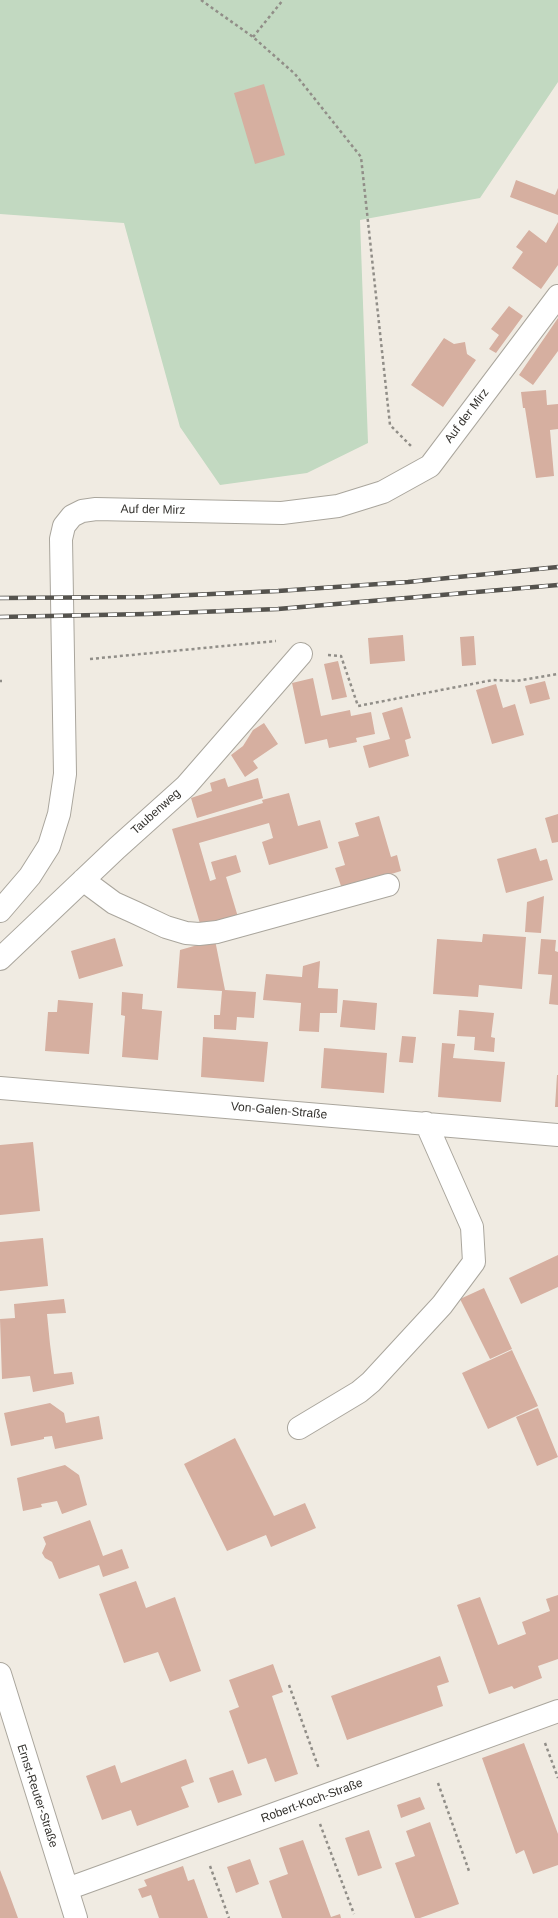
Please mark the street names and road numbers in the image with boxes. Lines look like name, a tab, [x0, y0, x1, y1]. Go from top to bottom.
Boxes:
street label: Auf der Mirz	[442, 386, 492, 446]
street label: Auf der Mirz	[121, 502, 185, 518]
street label: Taubenweg	[128, 786, 184, 838]
street label: Von-Galen-Straße	[230, 1100, 328, 1122]
street label: Ernst-Reuter-Straße	[13, 1742, 61, 1850]
street label: Robert-Koch-Straße	[259, 1776, 365, 1826]

